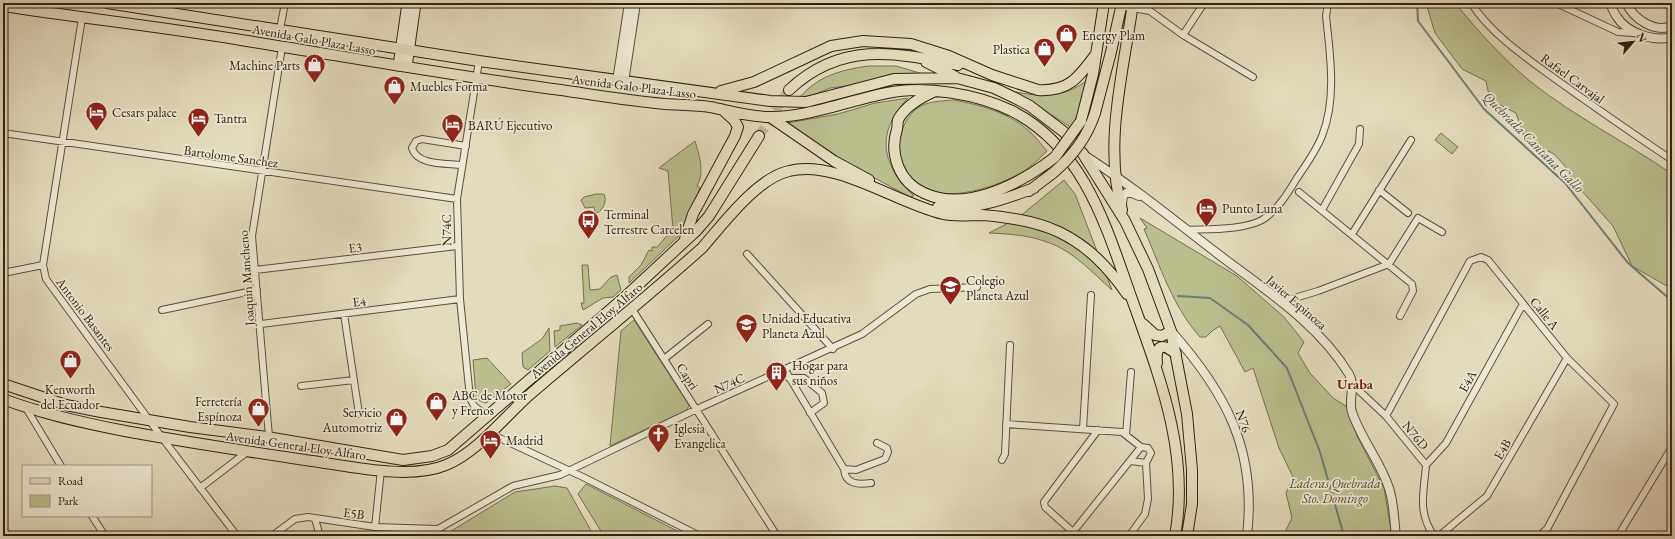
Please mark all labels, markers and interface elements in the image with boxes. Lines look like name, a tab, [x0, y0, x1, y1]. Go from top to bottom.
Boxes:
street label: Avenida Galo Plaza Lasso	[250, 20, 377, 59]
shop icon: Energy Plam	[1054, 22, 1080, 55]
north arrow	[1613, 22, 1653, 62]
place label: Energy Plam	[1082, 27, 1145, 44]
text: N	[1634, 30, 1650, 45]
shop icon: Plastica	[1032, 36, 1058, 69]
place label: Plastica	[993, 41, 1031, 58]
street label: Rafael Carvajal	[1537, 50, 1608, 107]
shop icon: Machine Parts	[302, 52, 328, 85]
place label: Machine Parts	[229, 57, 300, 74]
street label: Avenida Galo Plaza Lasso	[570, 70, 697, 103]
shop icon: Muebles Forma	[381, 73, 407, 106]
place label: Muebles Forma	[410, 78, 488, 95]
water label: Quebrada Cantana Gallo	[1480, 88, 1589, 197]
hotel icon: Cesars palace	[83, 99, 109, 132]
place label: Cesars palace	[112, 104, 177, 121]
hotel icon: Tantra	[185, 105, 211, 138]
place label: Tantra	[214, 110, 248, 127]
hotel icon: BARÚ Ejecutivo	[440, 112, 466, 145]
place label: BARÚ Ejecutivo	[468, 117, 553, 134]
street label: Bartolome Sanchez	[183, 141, 279, 172]
hotel icon: Punto Luna	[1194, 195, 1220, 228]
place label: Punto Luna	[1222, 200, 1283, 217]
place label: Terminal Terrestre Carcelen	[604, 206, 695, 238]
bus stop icon: Terminal Terrestre Carcelen	[576, 208, 602, 241]
street label: N74C	[438, 214, 455, 246]
street label: Joaquin Mancheno	[235, 230, 258, 327]
street label: E3	[347, 238, 363, 257]
street label: Javier Espinoza	[1262, 271, 1331, 334]
place label: Colegio Planeta Azul	[966, 272, 1029, 304]
street label: Antonio Basantes	[52, 273, 119, 355]
school or university icon: Colegio Planeta Azul	[937, 274, 963, 307]
street label: Avenida General Eloy Alfaro	[526, 278, 646, 383]
street label: E4	[351, 292, 368, 311]
street label: Calle A	[1526, 293, 1564, 334]
place label: Unidad Educativa Planeta Azul	[762, 310, 852, 342]
school or university icon: Unidad Educativa Planeta Azul	[733, 312, 759, 345]
shop icon: Kenworth del Ecuador	[57, 348, 83, 381]
place label: Hogar para sus niños	[792, 357, 849, 389]
building icon: Hogar para sus niños	[764, 359, 790, 392]
street label: Capri	[673, 360, 703, 393]
street label: E4A	[1455, 366, 1481, 395]
street label: N74C	[711, 369, 747, 398]
district label: Uraba	[1337, 375, 1374, 393]
place label: Kenworth del Ecuador	[40, 381, 100, 413]
place label: ABC de Motor y Frenos	[451, 387, 528, 419]
shop icon: ABC de Motor y Frenos	[423, 389, 449, 422]
place label: Ferretería Espínoza	[195, 393, 243, 425]
shop icon: Ferretería Espínoza	[245, 395, 271, 428]
place label: Servicio Automotriz	[322, 404, 382, 436]
shop icon: Servicio Automotriz	[384, 406, 410, 439]
street label: N76	[1232, 408, 1255, 435]
street label: N76D	[1399, 417, 1433, 453]
place label: Iglesia Evangelica	[674, 420, 727, 452]
church icon: Iglesia Evangelica	[646, 422, 672, 455]
street label: Avenida General Eloy Alfaro	[224, 427, 367, 464]
hotel icon: Madrid	[478, 427, 504, 460]
place label: Madrid	[506, 432, 544, 449]
street label: E4B	[1490, 435, 1515, 463]
legend	[22, 465, 152, 517]
text: Road	[58, 473, 84, 489]
park label: Laderas Quebrada Sto. Domingo	[1288, 475, 1381, 507]
text: Park	[58, 493, 79, 509]
street label: E5B	[342, 504, 366, 523]

